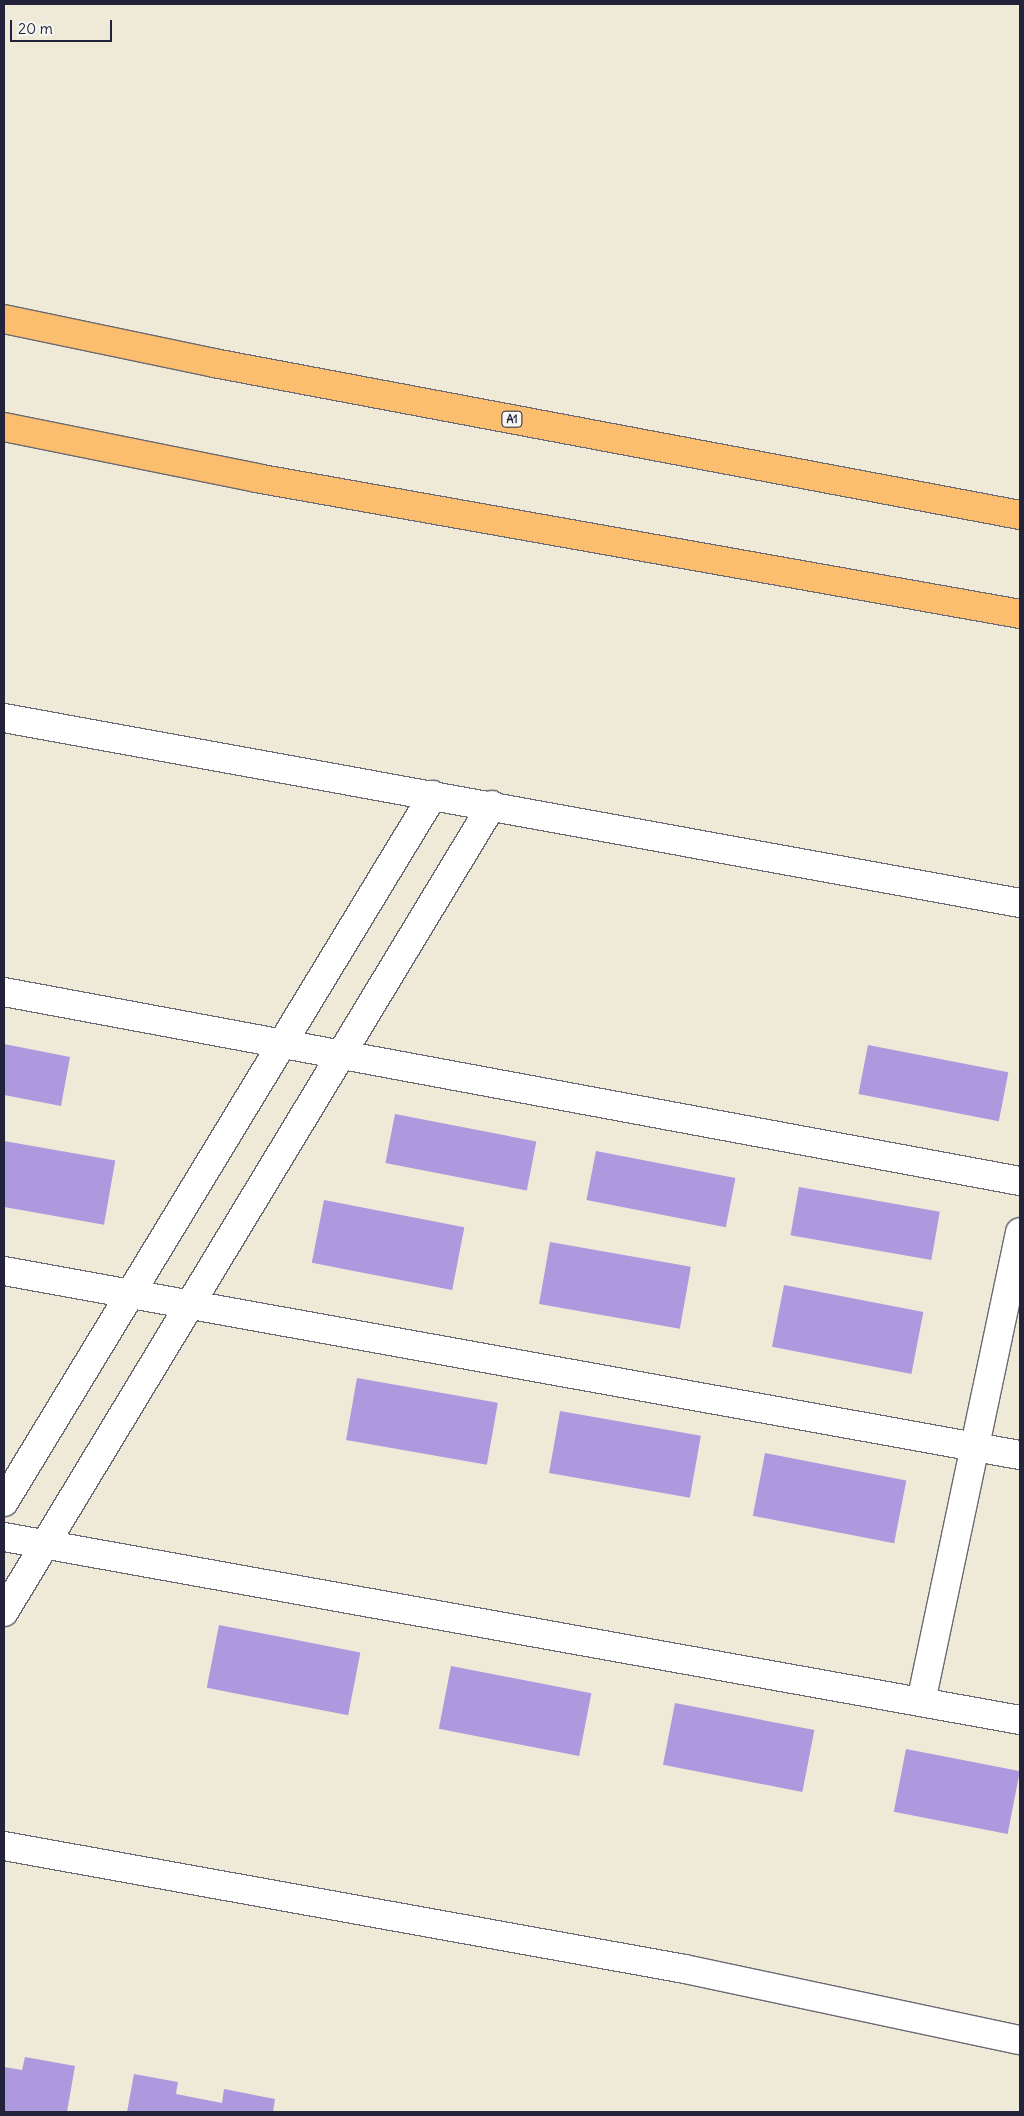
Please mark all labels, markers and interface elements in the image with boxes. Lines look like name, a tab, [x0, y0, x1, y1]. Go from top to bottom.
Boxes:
scale bar	[12, 10, 115, 42]
text: 20 m	[18, 19, 53, 38]
road number: A1	[501, 410, 523, 428]

